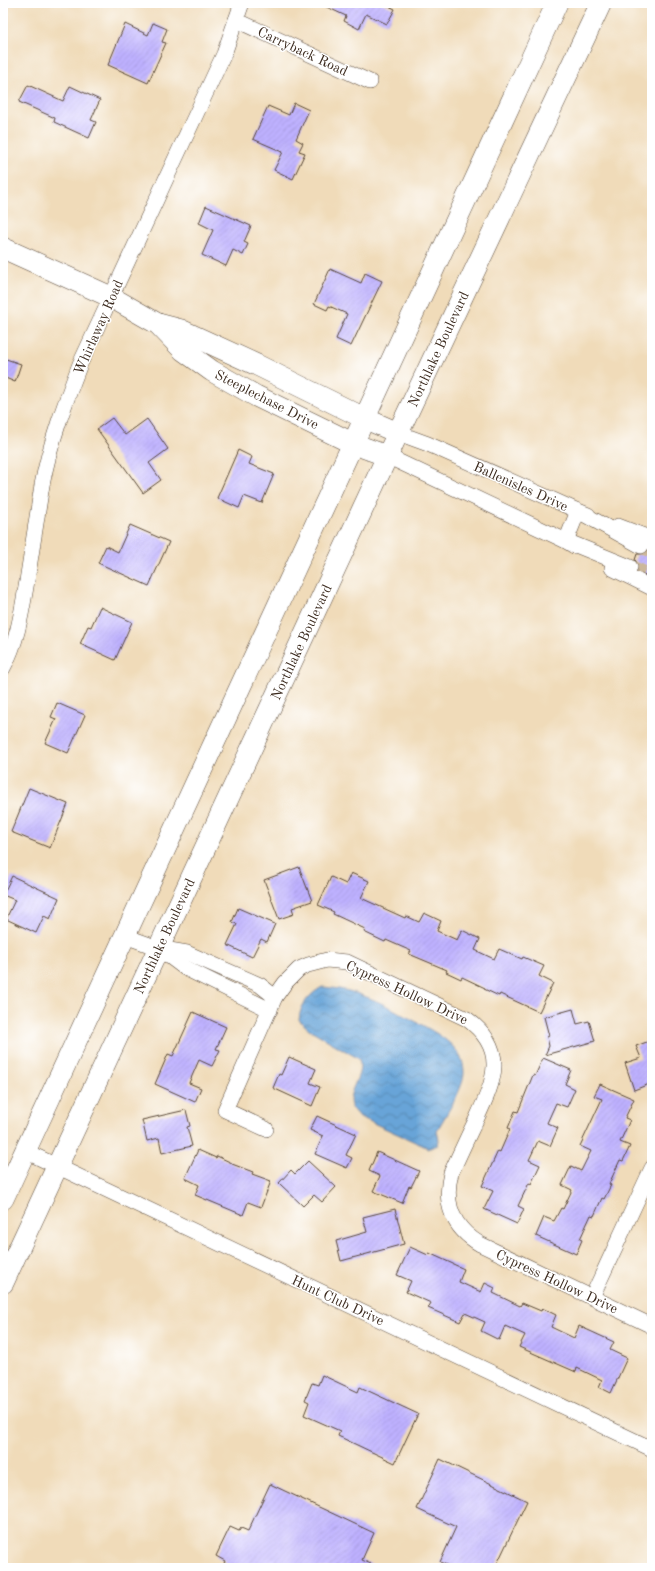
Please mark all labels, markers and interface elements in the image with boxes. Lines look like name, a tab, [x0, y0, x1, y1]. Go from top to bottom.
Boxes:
street label: Carryback Road	[255, 25, 350, 79]
street label: Whirlaway Road	[72, 278, 126, 377]
street label: Northlake Boulevard	[406, 290, 472, 409]
street label: Steeplechase Drive	[212, 368, 321, 432]
street label: Ballenisles Drive	[471, 460, 570, 514]
street label: Northlake Boulevard	[269, 583, 335, 702]
street label: Northlake Boulevard	[132, 877, 198, 996]
street label: Cypress Hollow Drive	[343, 958, 470, 1027]
street label: Cypress Hollow Drive	[493, 1247, 620, 1316]
street label: Hunt Club Drive	[289, 1273, 386, 1328]

